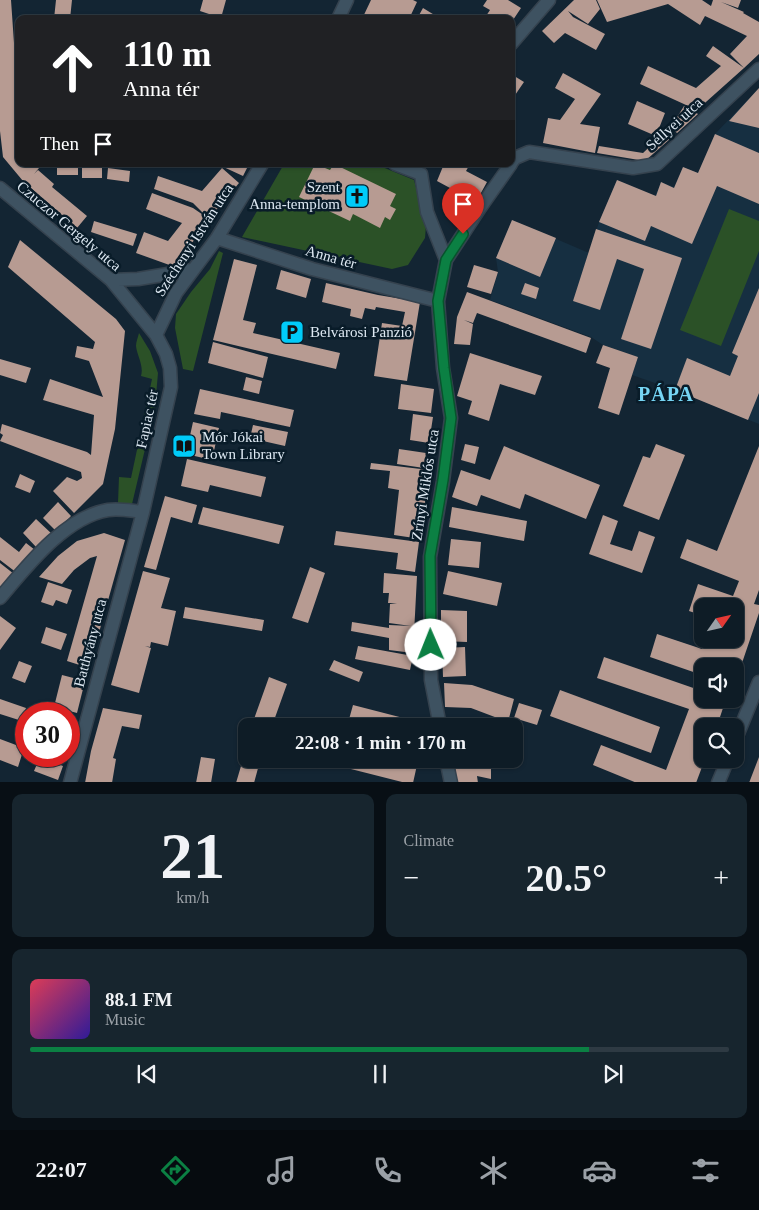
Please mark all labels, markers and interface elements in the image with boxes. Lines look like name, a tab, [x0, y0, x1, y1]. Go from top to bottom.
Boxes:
icon: ahead	[40, 35, 105, 100]
text: 110 m	[123, 35, 211, 74]
text: Anna tér	[123, 76, 199, 101]
street label: Séllyei utca	[642, 94, 706, 154]
icon: arrive	[89, 130, 117, 158]
text: Then	[40, 133, 79, 154]
street label: Czuczor Gergely utca	[14, 178, 124, 274]
place label: Szent Anna-templom	[249, 179, 341, 212]
street label: Széchenyi István utca	[152, 181, 237, 299]
church icon: Szent Anna-templom	[344, 183, 370, 209]
pin	[442, 183, 484, 234]
icon: arrive	[449, 190, 477, 218]
street label: Anna tér	[304, 242, 358, 272]
parking icon: Belvárosi Panzió	[279, 319, 305, 345]
place label: Belvárosi Panzió	[310, 324, 412, 340]
district label: PÁPA	[638, 383, 694, 405]
street label: Fapiac tér	[133, 388, 161, 450]
street label: Zrínyi Miklós utca	[408, 428, 442, 542]
place label: Mór Jókai Town Library	[202, 429, 285, 462]
library icon: Mór Jókai Town Library	[171, 433, 197, 459]
street label: Batthyány utca	[71, 597, 110, 689]
north arrow	[694, 598, 744, 648]
map controls	[694, 598, 744, 768]
position arrow	[404, 618, 456, 670]
button: sound	[694, 658, 744, 708]
speed limit sign: 30	[15, 702, 80, 767]
button: search	[694, 718, 744, 768]
text: 22:08 · 1 min · 170 m	[295, 732, 466, 753]
text: 21	[160, 820, 225, 892]
text: Climate	[404, 832, 454, 849]
text: 20.5°	[525, 857, 607, 899]
text: −	[404, 862, 419, 893]
text: +	[713, 862, 729, 893]
text: km/h	[176, 889, 209, 906]
text: 88.1 FM	[105, 989, 173, 1010]
text: Music	[105, 1011, 145, 1028]
icon: previous	[133, 1060, 161, 1088]
icon: pause	[366, 1060, 394, 1088]
icon: next	[599, 1060, 627, 1088]
icon: directions	[158, 1153, 193, 1188]
icon: music	[264, 1153, 299, 1188]
icon: phone	[370, 1153, 405, 1188]
icon: climate	[476, 1153, 511, 1188]
icon: car	[582, 1153, 617, 1188]
icon: filters	[688, 1153, 723, 1188]
text: 22:07	[36, 1157, 87, 1182]

